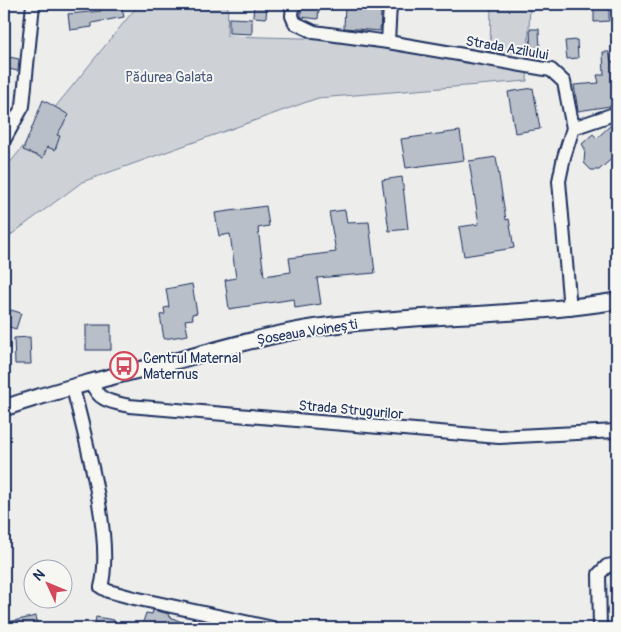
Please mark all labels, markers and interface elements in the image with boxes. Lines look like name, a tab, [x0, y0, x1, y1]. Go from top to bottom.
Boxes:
street label: Strada Azilului	[464, 32, 550, 64]
park label: Pădurea Galata	[125, 69, 213, 86]
street label: Șoseaua Voinești	[256, 316, 359, 348]
place label: Centrul Maternal Maternus	[143, 350, 242, 383]
bus stop icon: Centrul Maternal Maternus	[109, 351, 139, 381]
street label: Strada Strugurilor	[298, 397, 404, 423]
north arrow	[22, 560, 72, 610]
text: N	[30, 566, 48, 585]

